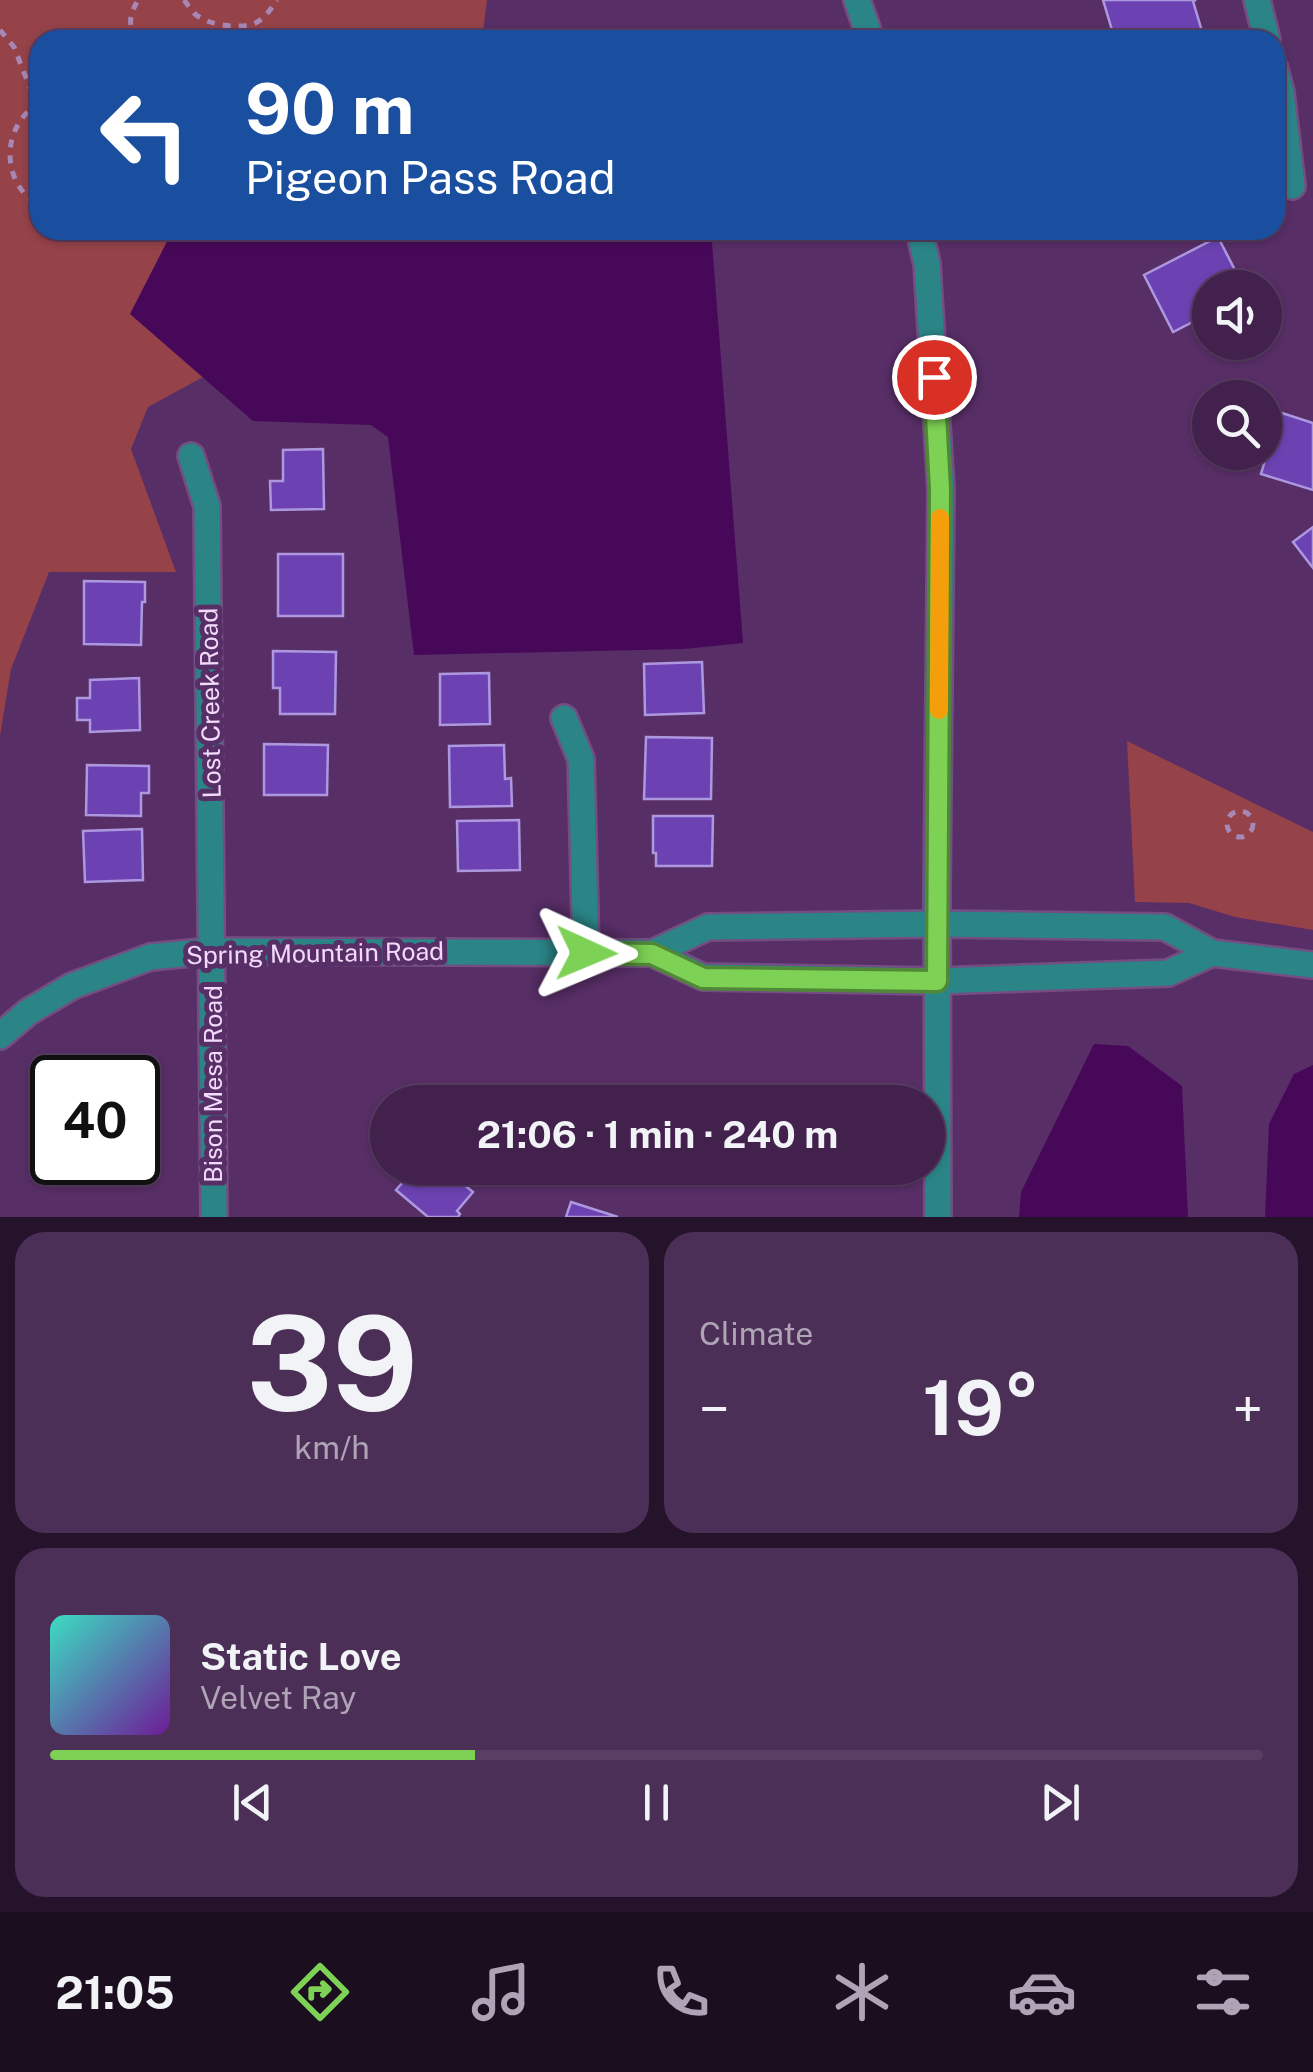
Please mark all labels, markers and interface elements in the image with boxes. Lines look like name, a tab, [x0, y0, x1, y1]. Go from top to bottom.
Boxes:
text: 90 m	[245, 67, 415, 150]
icon: left	[80, 70, 210, 200]
text: Pigeon Pass Road	[245, 151, 616, 204]
map controls	[1192, 270, 1282, 470]
button: sound	[1192, 270, 1282, 360]
pin	[892, 335, 977, 420]
icon: arrive	[907, 350, 962, 405]
button: search	[1192, 380, 1282, 470]
street label: Lost Creek Road	[193, 607, 227, 799]
position arrow	[534, 901, 638, 1005]
street label: Spring Mountain Road	[186, 936, 444, 970]
street label: Bison Mesa Road	[198, 985, 228, 1183]
speed limit sign: 40	[30, 1055, 160, 1185]
text: 21:06 · 1 min · 240 m	[477, 1112, 838, 1157]
text: 39	[246, 1288, 418, 1440]
text: Climate	[699, 1315, 813, 1352]
text: 19°	[922, 1364, 1040, 1452]
text: −	[699, 1377, 730, 1441]
text: +	[1232, 1377, 1263, 1441]
text: km/h	[294, 1429, 370, 1466]
text: Static Love	[200, 1634, 402, 1679]
text: Velvet Ray	[200, 1679, 356, 1716]
icon: previous	[225, 1775, 280, 1830]
icon: pause	[629, 1775, 684, 1830]
icon: next	[1033, 1775, 1088, 1830]
icon: directions	[285, 1957, 355, 2027]
icon: music	[466, 1957, 536, 2027]
icon: phone	[646, 1957, 716, 2027]
icon: climate	[827, 1957, 897, 2027]
icon: car	[1007, 1957, 1077, 2027]
icon: filters	[1188, 1957, 1258, 2027]
text: 21:05	[55, 1966, 175, 2019]

